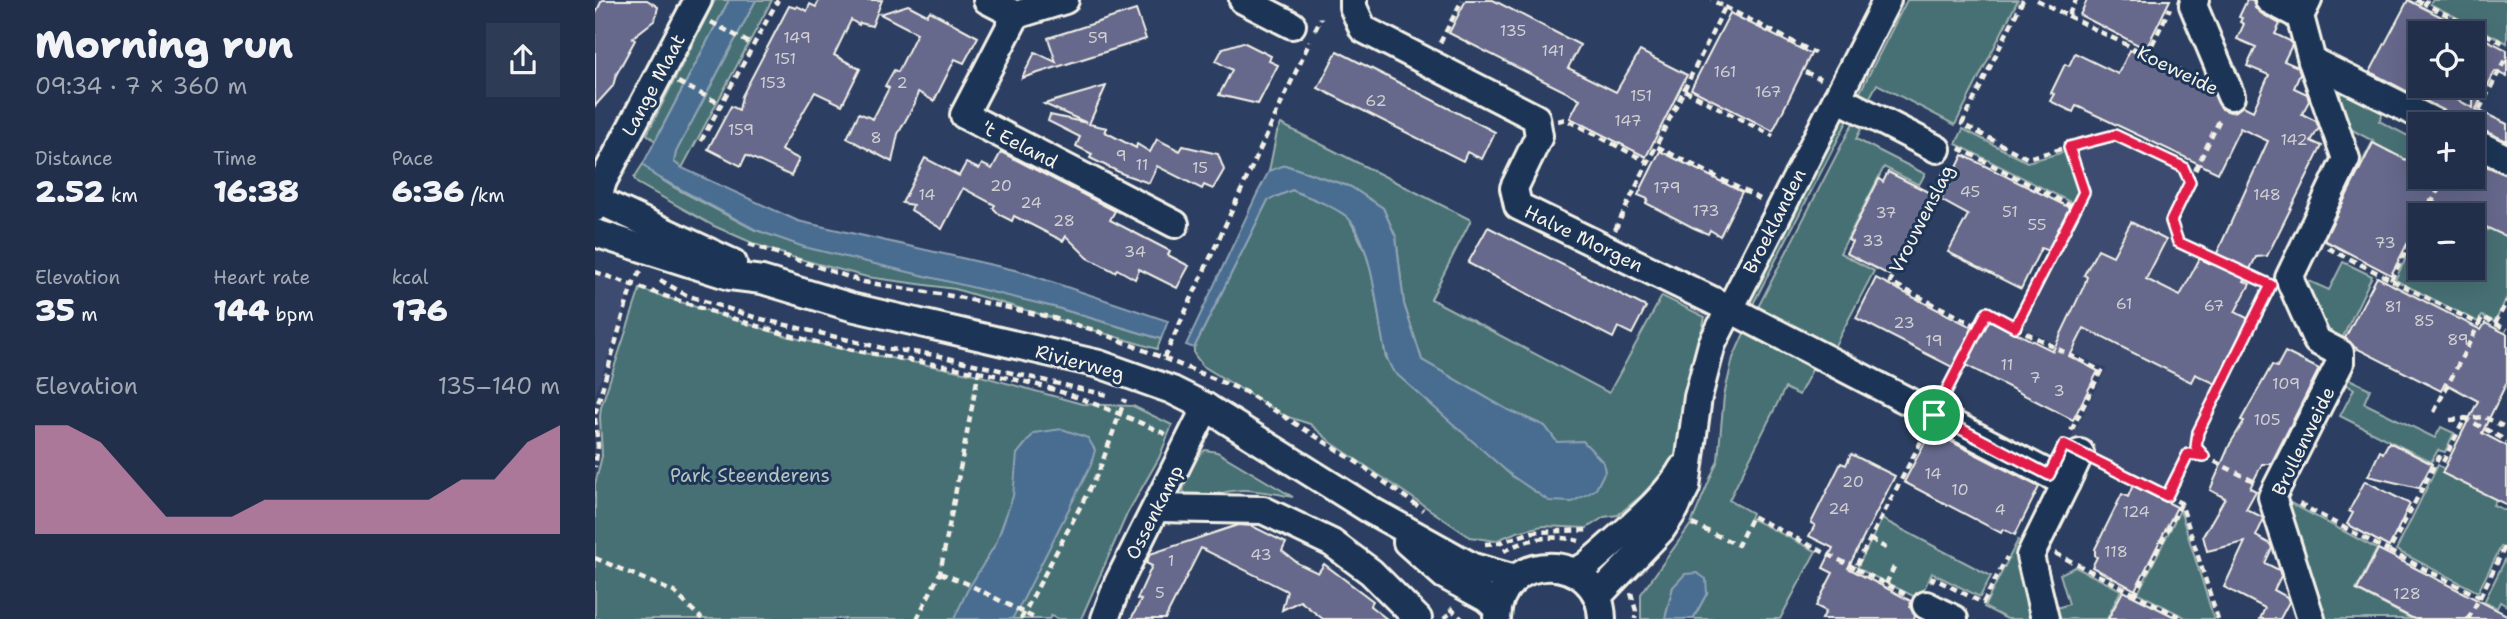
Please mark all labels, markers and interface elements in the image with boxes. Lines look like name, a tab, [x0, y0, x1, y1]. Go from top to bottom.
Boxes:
text: Morning run	[35, 19, 293, 70]
house number: 135	[1500, 20, 1526, 41]
map controls	[2408, 21, 2485, 280]
button: locate	[2408, 21, 2485, 98]
button: share	[486, 23, 560, 97]
house number: 149	[783, 27, 811, 48]
house number: 59	[1088, 27, 1108, 48]
street label: Lange Maat	[616, 30, 691, 141]
house number: 141	[1541, 40, 1565, 61]
street label: Koeweide	[2133, 40, 2223, 101]
house number: 151	[774, 48, 796, 69]
house number: 161	[1714, 61, 1736, 82]
text: 09:34 · 7 × 360 m	[35, 71, 247, 101]
house number: 153	[760, 72, 786, 93]
house number: 2	[896, 72, 908, 93]
house number: 167	[1755, 81, 1781, 102]
house number: 151	[1630, 85, 1652, 106]
house number: 62	[1365, 90, 1387, 111]
house number: 147	[1614, 110, 1642, 131]
button: +	[2408, 112, 2485, 189]
street label: 't Eeland	[977, 115, 1062, 174]
house number: 159	[728, 119, 754, 140]
house number: 8	[870, 127, 882, 148]
house number: 142	[2280, 129, 2308, 150]
house number: 9	[1115, 145, 1127, 166]
text: Distance	[35, 146, 113, 171]
text: Time	[213, 146, 257, 171]
text: Pace	[392, 146, 433, 171]
house number: 11	[1136, 154, 1148, 175]
house number: 15	[1192, 157, 1208, 178]
street label: Vrouwenslag	[1883, 161, 1960, 278]
street label: Broeklanden	[1737, 164, 1812, 278]
text: 2.52	[35, 171, 104, 212]
text: 16:38	[213, 171, 299, 212]
text: 6:36	[392, 171, 464, 212]
house number: 20	[990, 175, 1012, 196]
house number: 179	[1653, 177, 1681, 198]
house number: 45	[1960, 181, 1980, 202]
text: km	[104, 183, 138, 208]
text: /km	[464, 183, 505, 208]
house number: 14	[918, 184, 936, 205]
house number: 148	[2253, 184, 2281, 205]
house number: 24	[1020, 192, 1042, 213]
street label: Halve Morgen	[1520, 199, 1647, 278]
house number: 173	[1692, 200, 1720, 221]
house number: 51	[2002, 201, 2018, 222]
house number: 37	[1875, 202, 1897, 223]
button: −	[2408, 203, 2485, 280]
house number: 28	[1053, 210, 1075, 231]
house number: 55	[2027, 214, 2047, 235]
house number: 33	[1862, 230, 1884, 251]
house number: 73	[2374, 232, 2396, 253]
house number: 34	[1124, 241, 1146, 262]
text: Elevation	[35, 265, 120, 290]
text: Heart rate	[213, 265, 310, 290]
text: kcal	[392, 265, 429, 290]
text: 35	[35, 290, 75, 331]
text: 144	[213, 290, 269, 331]
text: 176	[392, 290, 448, 331]
house number: 61	[2116, 293, 2132, 314]
house number: 67	[2204, 295, 2224, 316]
house number: 81	[2384, 296, 2402, 317]
text: m	[75, 302, 98, 327]
text: bpm	[269, 302, 314, 327]
house number: 85	[2414, 310, 2434, 331]
house number: 23	[1893, 312, 1915, 333]
house number: 89	[2447, 329, 2469, 350]
house number: 19	[1925, 330, 1943, 351]
street label: Rivierweg	[1033, 339, 1127, 386]
house number: 11	[2001, 354, 2013, 375]
house number: 7	[2029, 367, 2041, 388]
text: Elevation	[35, 371, 138, 401]
text: 135–140 m	[438, 371, 560, 401]
house number: 109	[2272, 373, 2300, 394]
house number: 3	[2053, 380, 2065, 401]
street label: Brullenweide	[2266, 383, 2341, 500]
pin	[1904, 385, 1964, 445]
icon: arrive	[1915, 396, 1953, 434]
house number: 105	[2253, 409, 2281, 430]
street label: Ossenkamp	[1120, 461, 1189, 564]
park label: Park Steenderens	[670, 463, 830, 488]
house number: 14	[1924, 463, 1942, 484]
house number: 20	[1842, 471, 1864, 492]
house number: 10	[1951, 479, 1969, 500]
house number: 24	[1828, 498, 1850, 519]
house number: 4	[1994, 499, 2006, 520]
house number: 124	[2122, 501, 2150, 522]
house number: 118	[2104, 541, 2128, 562]
house number: 43	[1250, 544, 1272, 565]
house number: 1	[1168, 550, 1174, 571]
house number: 5	[1155, 582, 1165, 603]
house number: 128	[2393, 583, 2421, 604]

